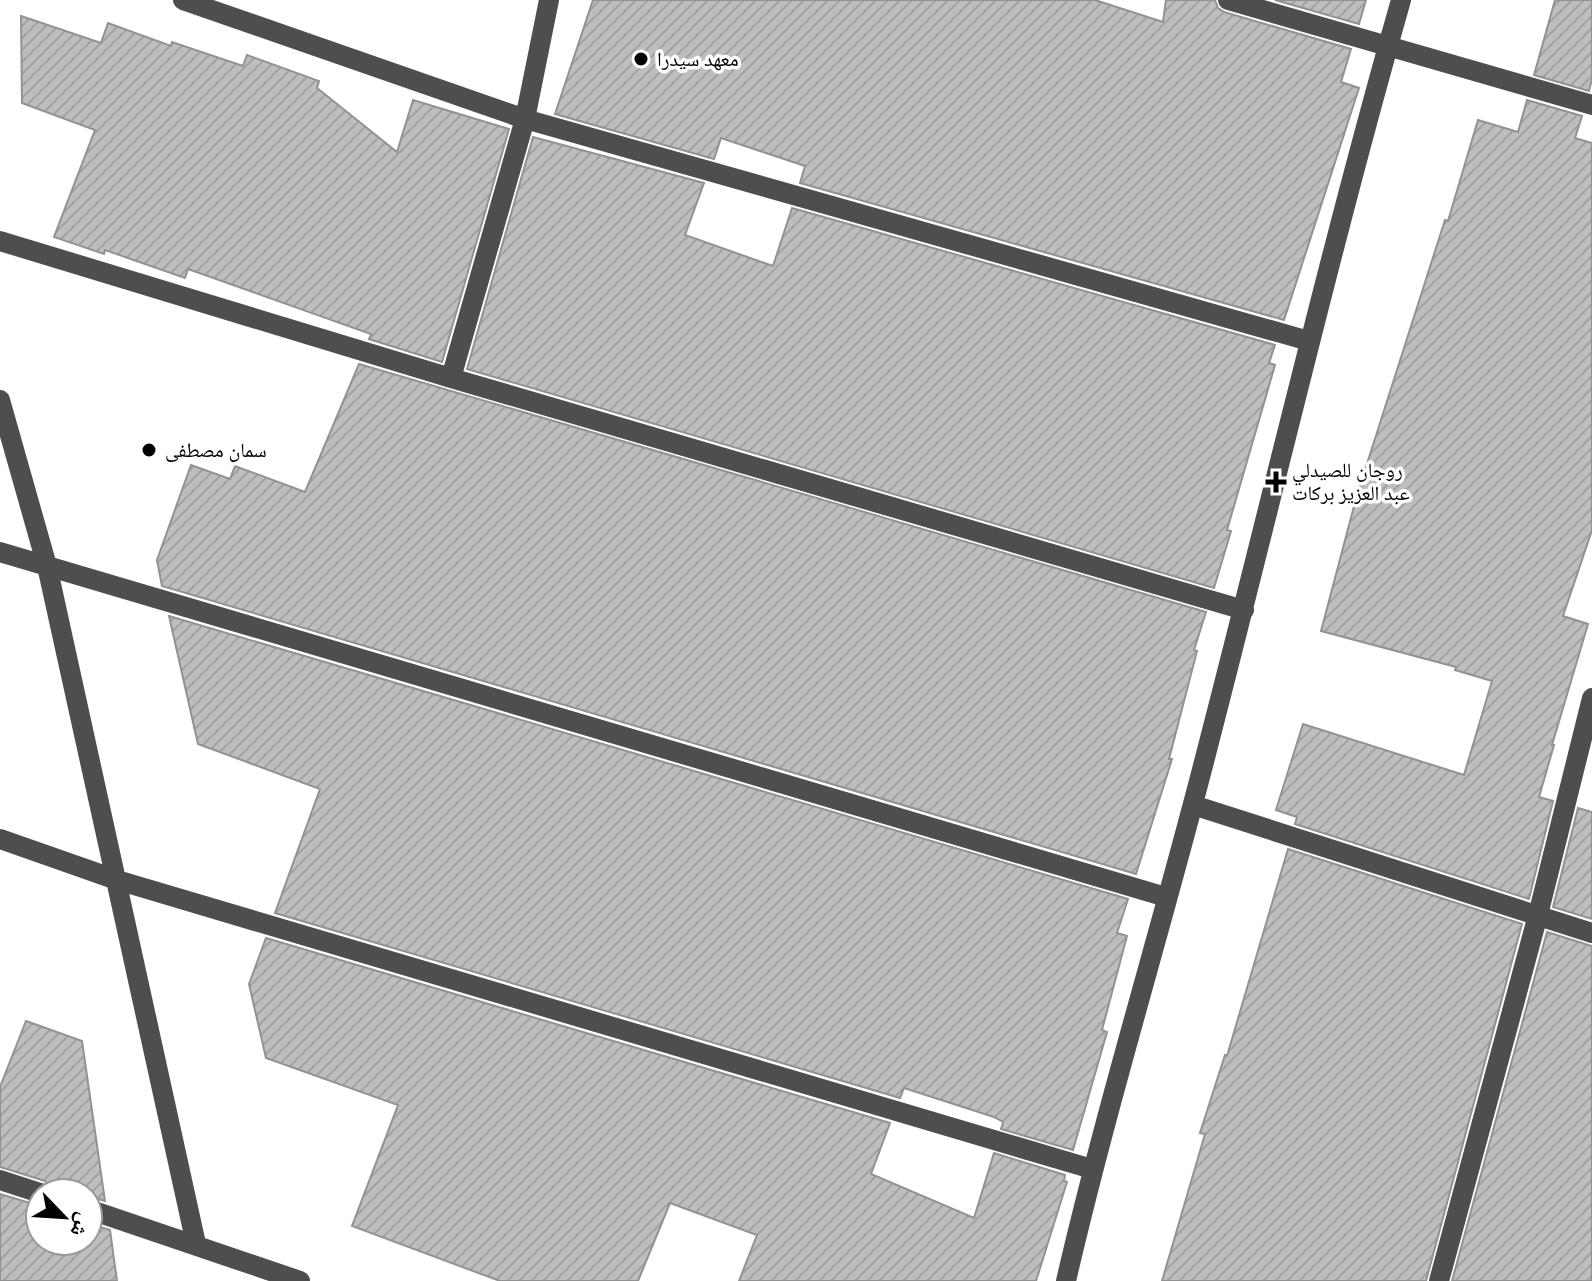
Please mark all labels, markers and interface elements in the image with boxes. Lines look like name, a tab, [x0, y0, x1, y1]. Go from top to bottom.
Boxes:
place label: معهد سيدرا	[657, 47, 739, 71]
marker: معهد سيدرا	[632, 50, 650, 68]
place label: سمان مصطفى	[165, 438, 267, 462]
marker: سمان مصطفى	[140, 441, 158, 459]
place label: روجان للصيدلي عبد العزيز بركات	[1292, 458, 1410, 505]
marker: روجان للصيدلي عبد العزيز بركات	[1267, 473, 1285, 491]
north arrow	[24, 1177, 104, 1257]
text: ش	[65, 1209, 99, 1242]

